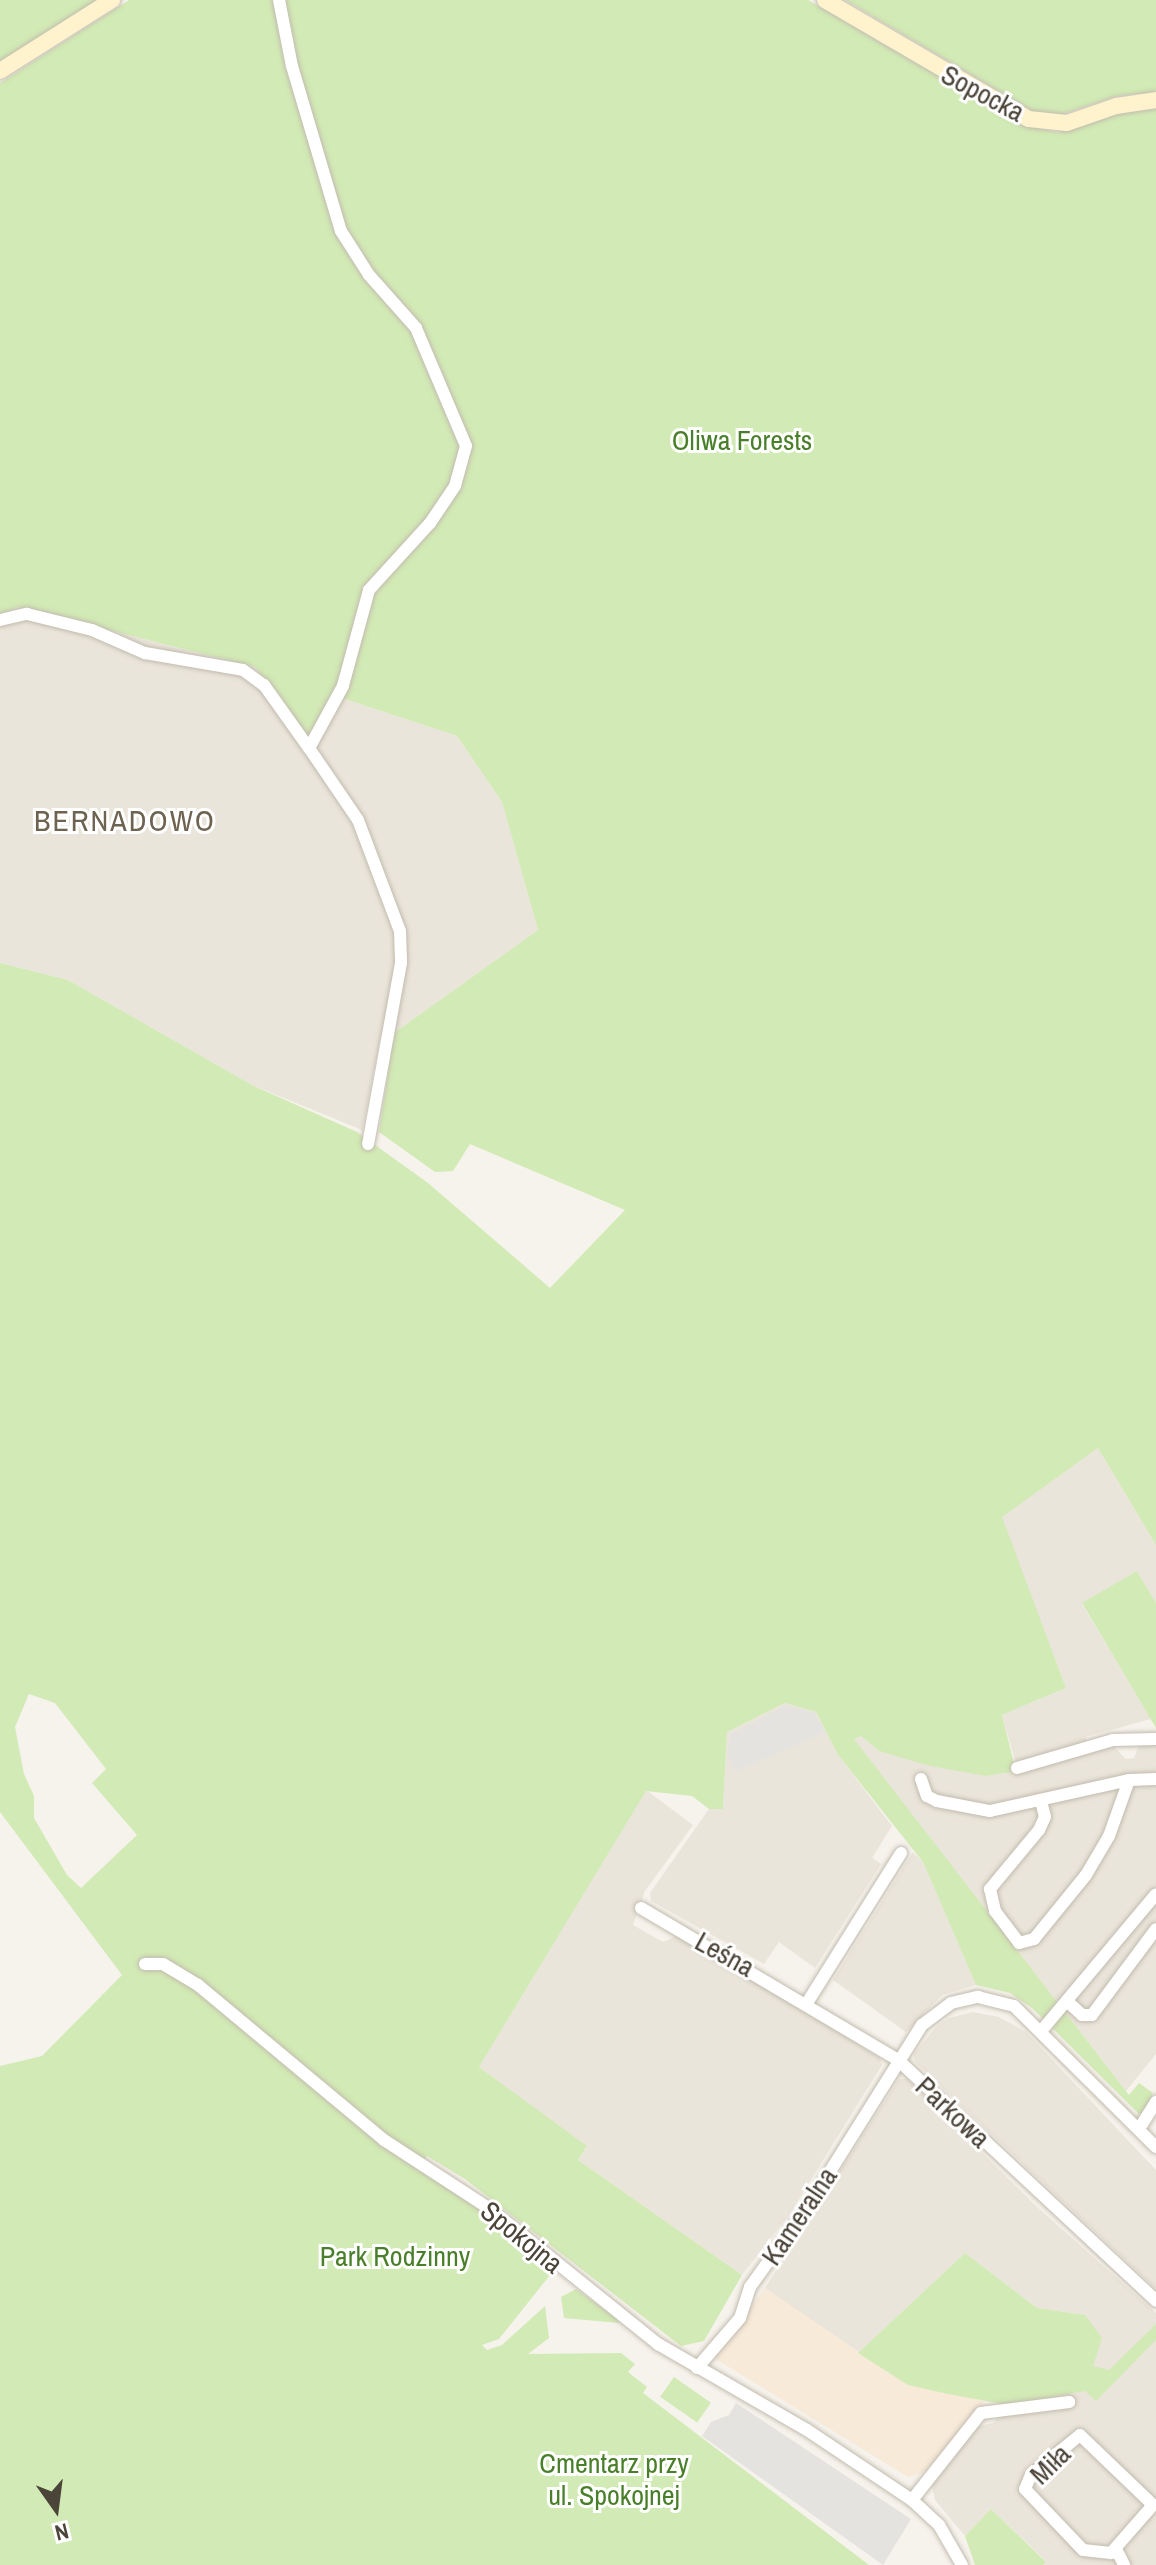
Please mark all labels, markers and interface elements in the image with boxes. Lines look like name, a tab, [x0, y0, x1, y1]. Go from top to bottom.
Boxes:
street label: Sopocka	[936, 57, 1030, 129]
park label: Oliwa Forests	[672, 423, 812, 457]
district label: BERNADOWO	[34, 802, 216, 838]
street label: Leśna	[690, 1924, 760, 1984]
street label: Parkowa	[909, 2069, 997, 2155]
street label: Kameralna	[754, 2161, 844, 2271]
street label: Spokojna	[474, 2194, 570, 2280]
park label: Park Rodzinny	[320, 2239, 470, 2273]
street label: Miła	[1023, 2437, 1077, 2491]
park label: Cmentarz przy ul. Spokojnej	[539, 2446, 689, 2512]
north arrow	[16, 2469, 96, 2549]
text: N	[52, 2516, 72, 2548]

